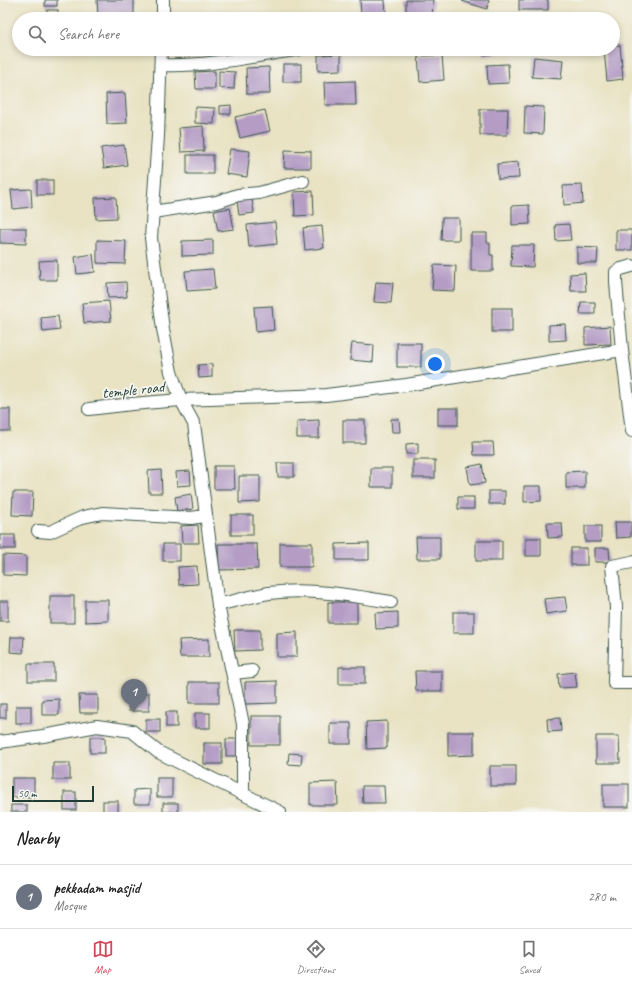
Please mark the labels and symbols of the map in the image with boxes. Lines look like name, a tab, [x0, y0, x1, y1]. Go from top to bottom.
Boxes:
your location	[425, 354, 445, 374]
street label: temple road	[101, 376, 168, 403]
pin: 1	[121, 679, 147, 712]
scale bar	[12, 784, 94, 803]

